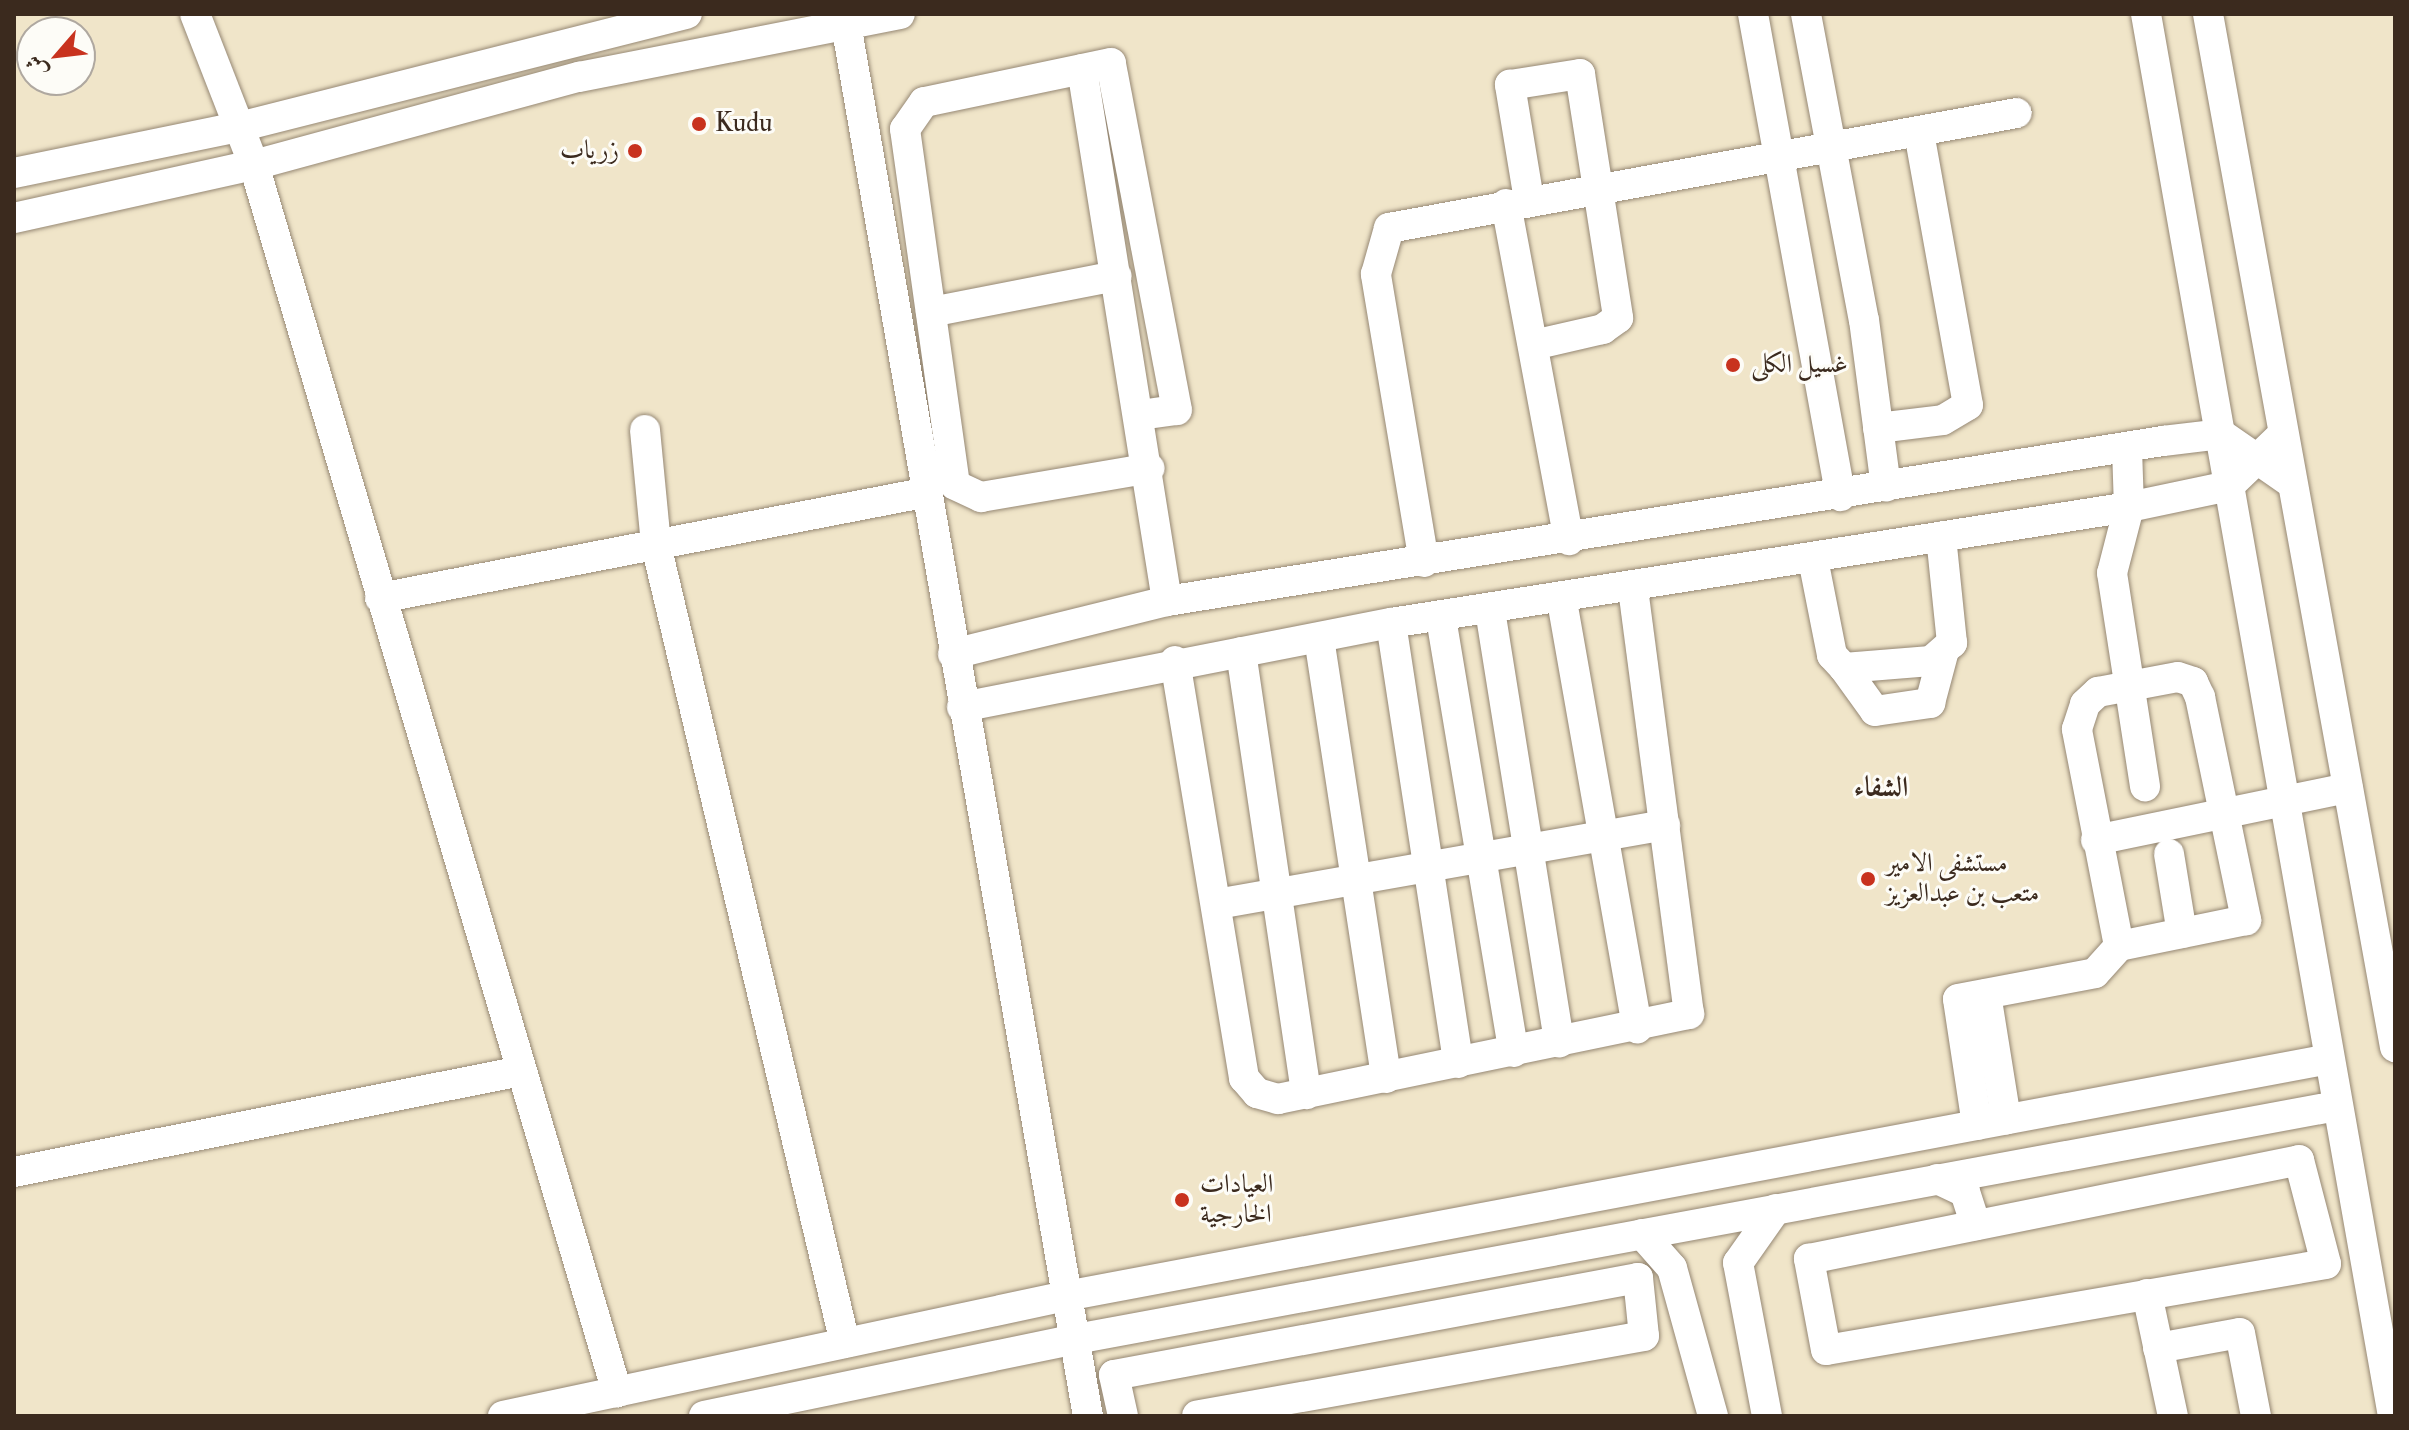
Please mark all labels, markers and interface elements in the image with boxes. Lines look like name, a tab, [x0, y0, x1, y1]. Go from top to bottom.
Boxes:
north arrow	[16, 16, 96, 96]
text: ش	[19, 50, 54, 83]
place label: Kudu	[715, 108, 772, 140]
marker: Kudu	[690, 115, 708, 133]
place label: زرياب	[560, 135, 619, 167]
marker: زرياب	[626, 142, 644, 160]
place label: غسيل الكلى	[1751, 349, 1848, 381]
marker: غسيل الكلى	[1722, 354, 1744, 376]
district label: الشفاء	[1854, 771, 1908, 805]
place label: مستشفى الامير متعب بن عبدالعزيز	[1886, 848, 2039, 910]
marker: مستشفى الامير متعب بن عبدالعزيز	[1857, 868, 1879, 890]
place label: العيادات الخارجية	[1200, 1169, 1273, 1230]
marker: العيادات الخارجية	[1171, 1189, 1193, 1211]

